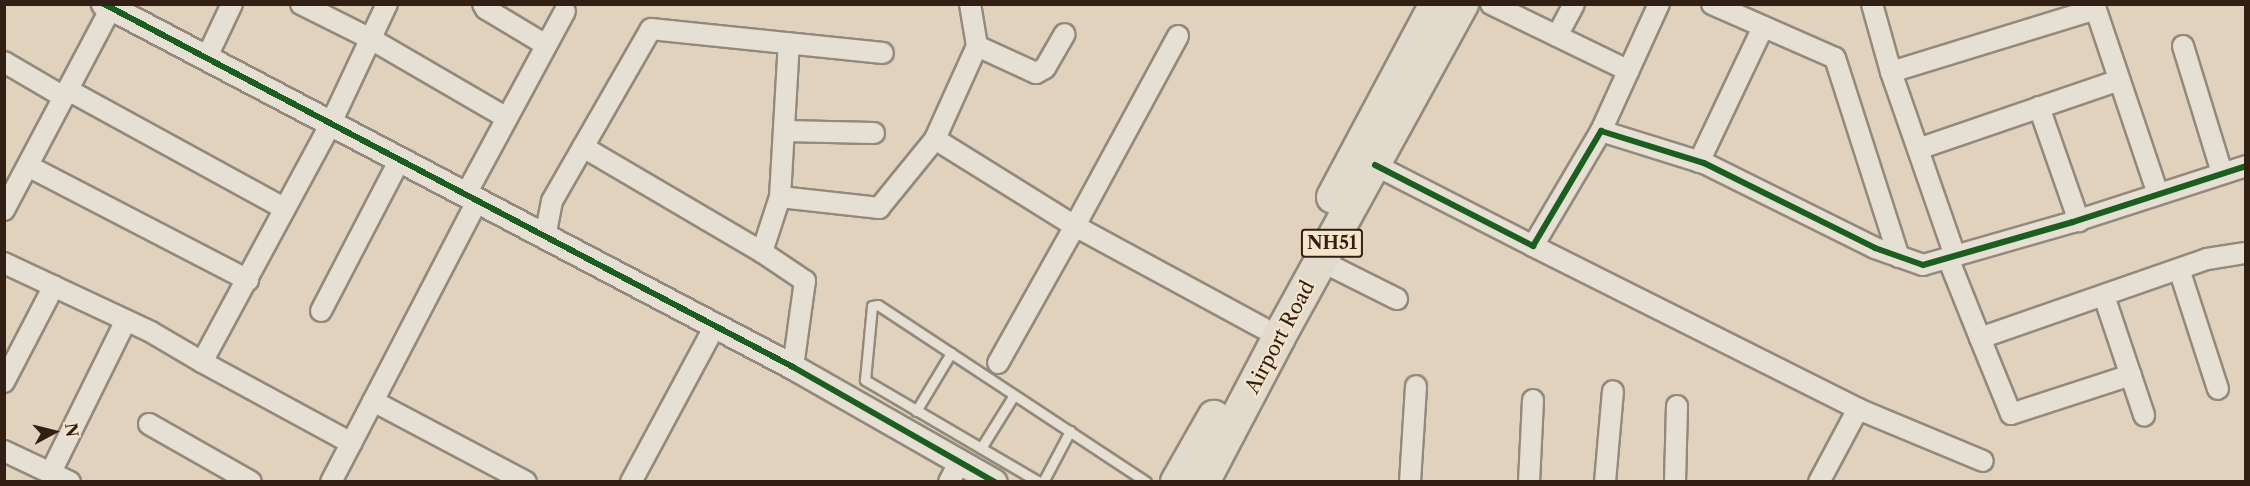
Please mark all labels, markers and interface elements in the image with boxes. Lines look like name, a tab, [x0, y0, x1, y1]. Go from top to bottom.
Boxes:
road number: NH51	[1300, 228, 1364, 258]
street label: Airport Road	[1240, 277, 1320, 397]
north arrow	[24, 402, 84, 462]
text: N	[61, 422, 83, 438]

